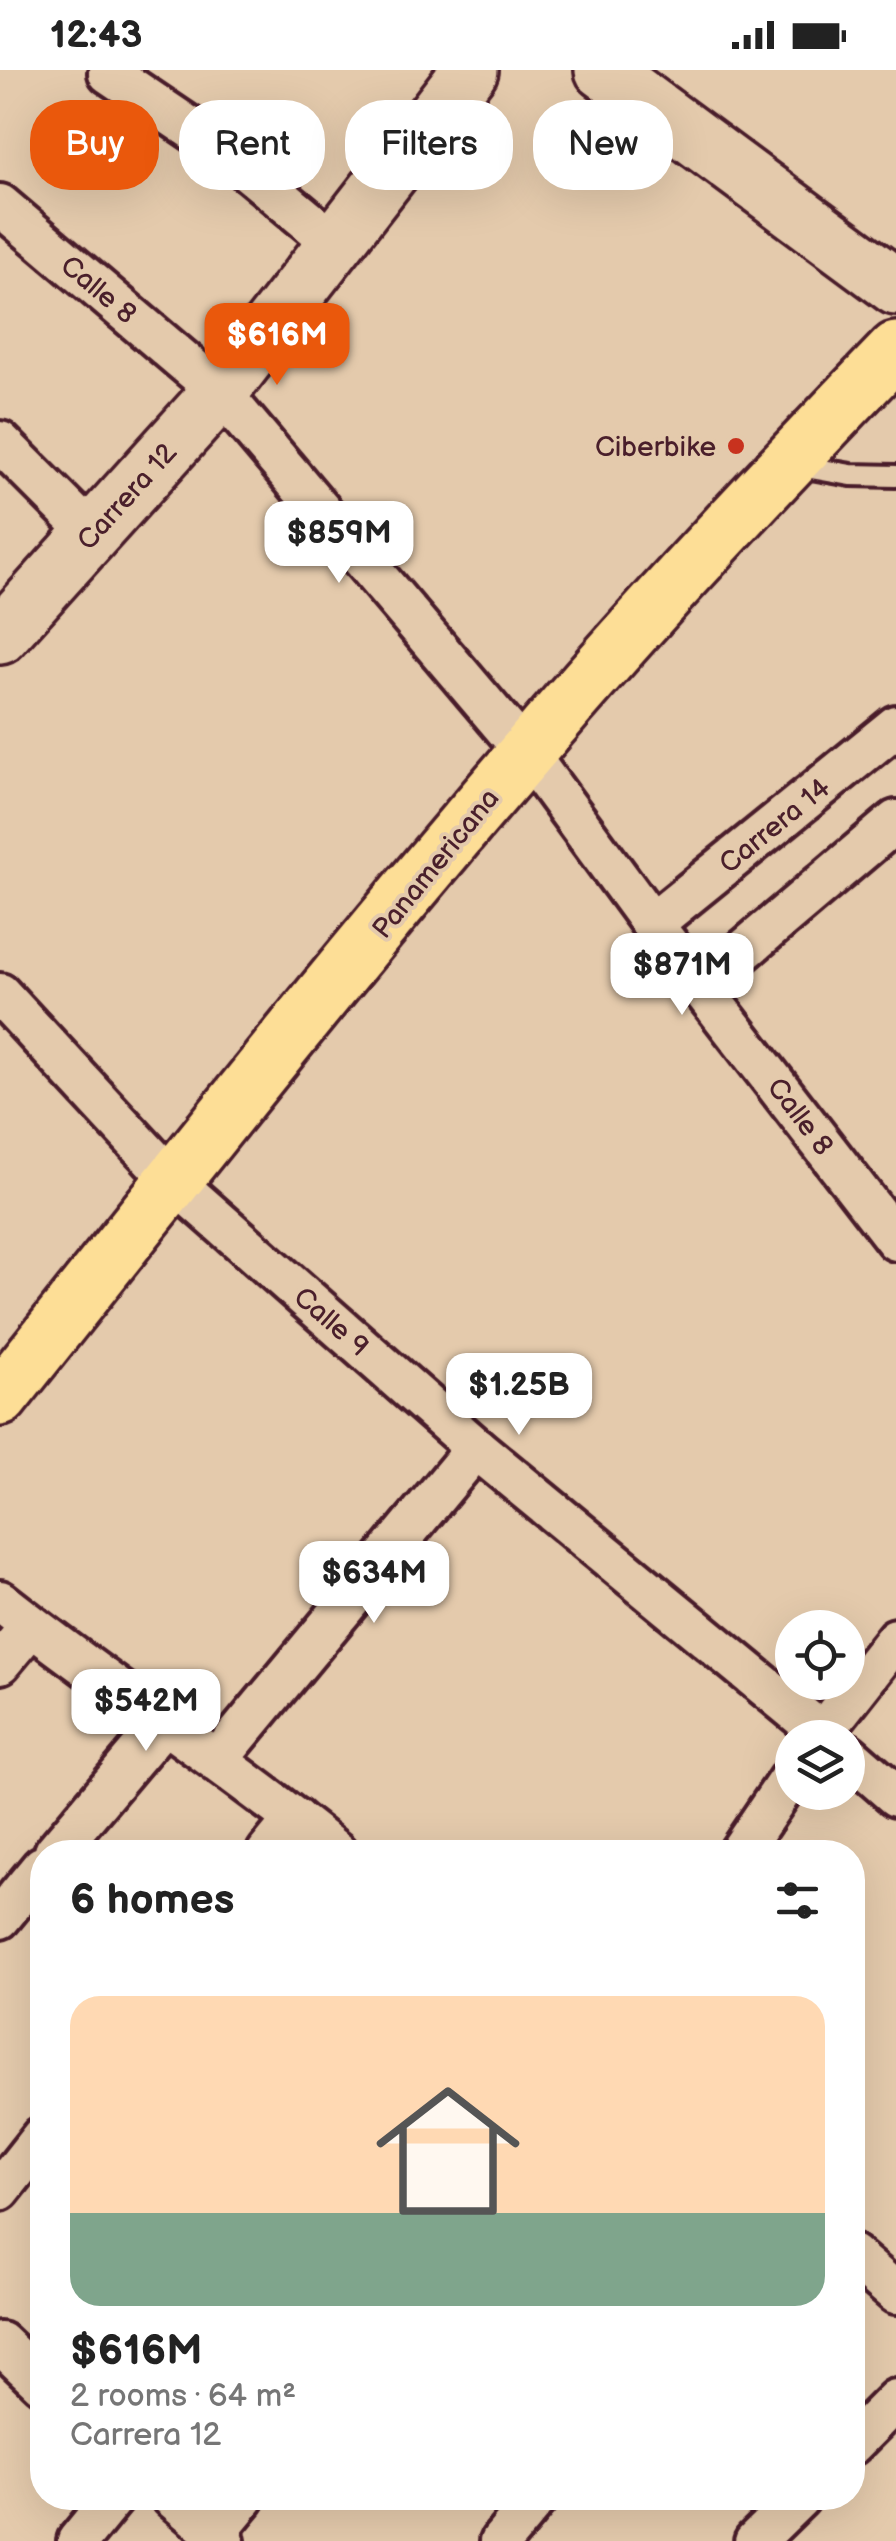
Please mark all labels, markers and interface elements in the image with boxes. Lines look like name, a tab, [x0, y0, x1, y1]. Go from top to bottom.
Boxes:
text: 12:43	[50, 13, 142, 58]
chip: Buy	[30, 100, 159, 190]
chip: Rent	[179, 100, 325, 190]
chip: Filters	[345, 100, 513, 190]
chip: New	[533, 100, 673, 190]
street label: Calle 8	[54, 249, 143, 331]
pin: $616M	[207, 303, 347, 388]
text: $616M	[227, 316, 327, 355]
place label: Ciberbike	[595, 431, 716, 464]
marker: Ciberbike	[725, 435, 747, 457]
street label: Carrera 12	[71, 436, 184, 557]
pin: $859M	[269, 501, 409, 586]
text: $859M	[286, 514, 392, 553]
street label: Carrera 14	[713, 772, 837, 881]
street label: Panamericana	[366, 783, 507, 945]
pin: $871M	[612, 933, 752, 1018]
text: $871M	[632, 946, 732, 985]
street label: Calle 8	[760, 1072, 840, 1162]
street label: Calle 9	[287, 1281, 375, 1364]
pin: $1.25B	[438, 1353, 600, 1438]
text: $1.25B	[468, 1366, 570, 1405]
pin: $634M	[304, 1541, 444, 1626]
text: $634M	[321, 1554, 427, 1593]
map controls	[775, 1610, 865, 1810]
button: locate	[775, 1610, 865, 1700]
pin: $542M	[76, 1669, 216, 1754]
text: $542M	[93, 1682, 199, 1721]
button: layers	[775, 1720, 865, 1810]
icon: filters	[770, 1873, 825, 1928]
text: 6 homes	[70, 1875, 234, 1926]
icon: home	[358, 2061, 538, 2241]
text: $616M	[70, 2326, 202, 2377]
text: 2 rooms · 64 m²	[70, 2377, 296, 2416]
text: Carrera 12	[70, 2416, 221, 2455]

